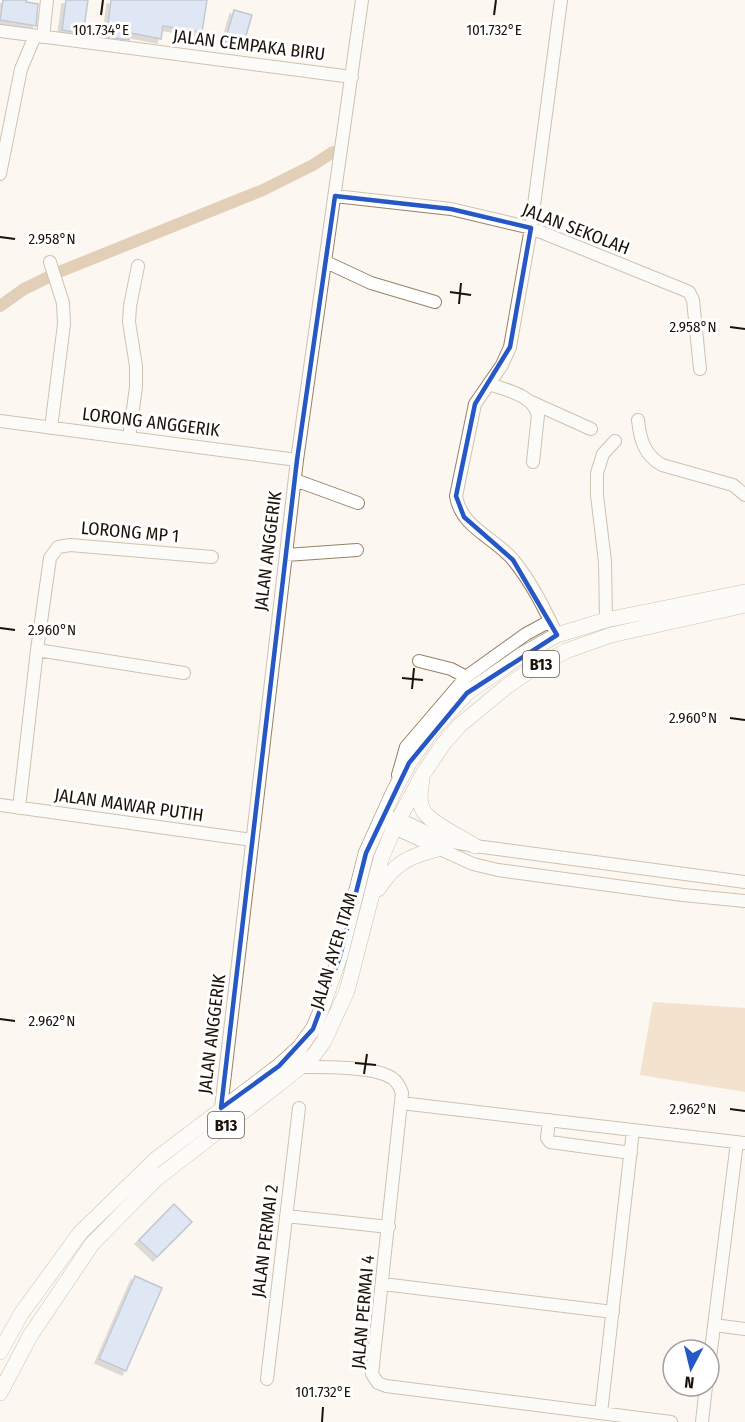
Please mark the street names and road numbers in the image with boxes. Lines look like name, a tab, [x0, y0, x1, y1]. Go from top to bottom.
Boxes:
street label: JALAN CEMPAKA BIRU	[172, 25, 326, 65]
street label: JALAN SEKOLAH	[519, 198, 633, 260]
street label: LORONG ANGGERIK	[81, 403, 221, 441]
street label: JALAN ANGGERIK	[250, 489, 286, 612]
street label: LORONG MP 1	[80, 517, 180, 547]
road number: B13	[523, 651, 559, 677]
street label: JALAN MAWAR PUTIH	[53, 784, 205, 826]
street label: JALAN AYER ITAM	[306, 890, 362, 1012]
street label: JALAN ANGGERIK	[194, 972, 230, 1095]
road number: B13	[208, 1112, 244, 1138]
street label: JALAN PERMAI 2	[247, 1183, 283, 1299]
street label: JALAN PERMAI 4	[347, 1254, 379, 1370]

